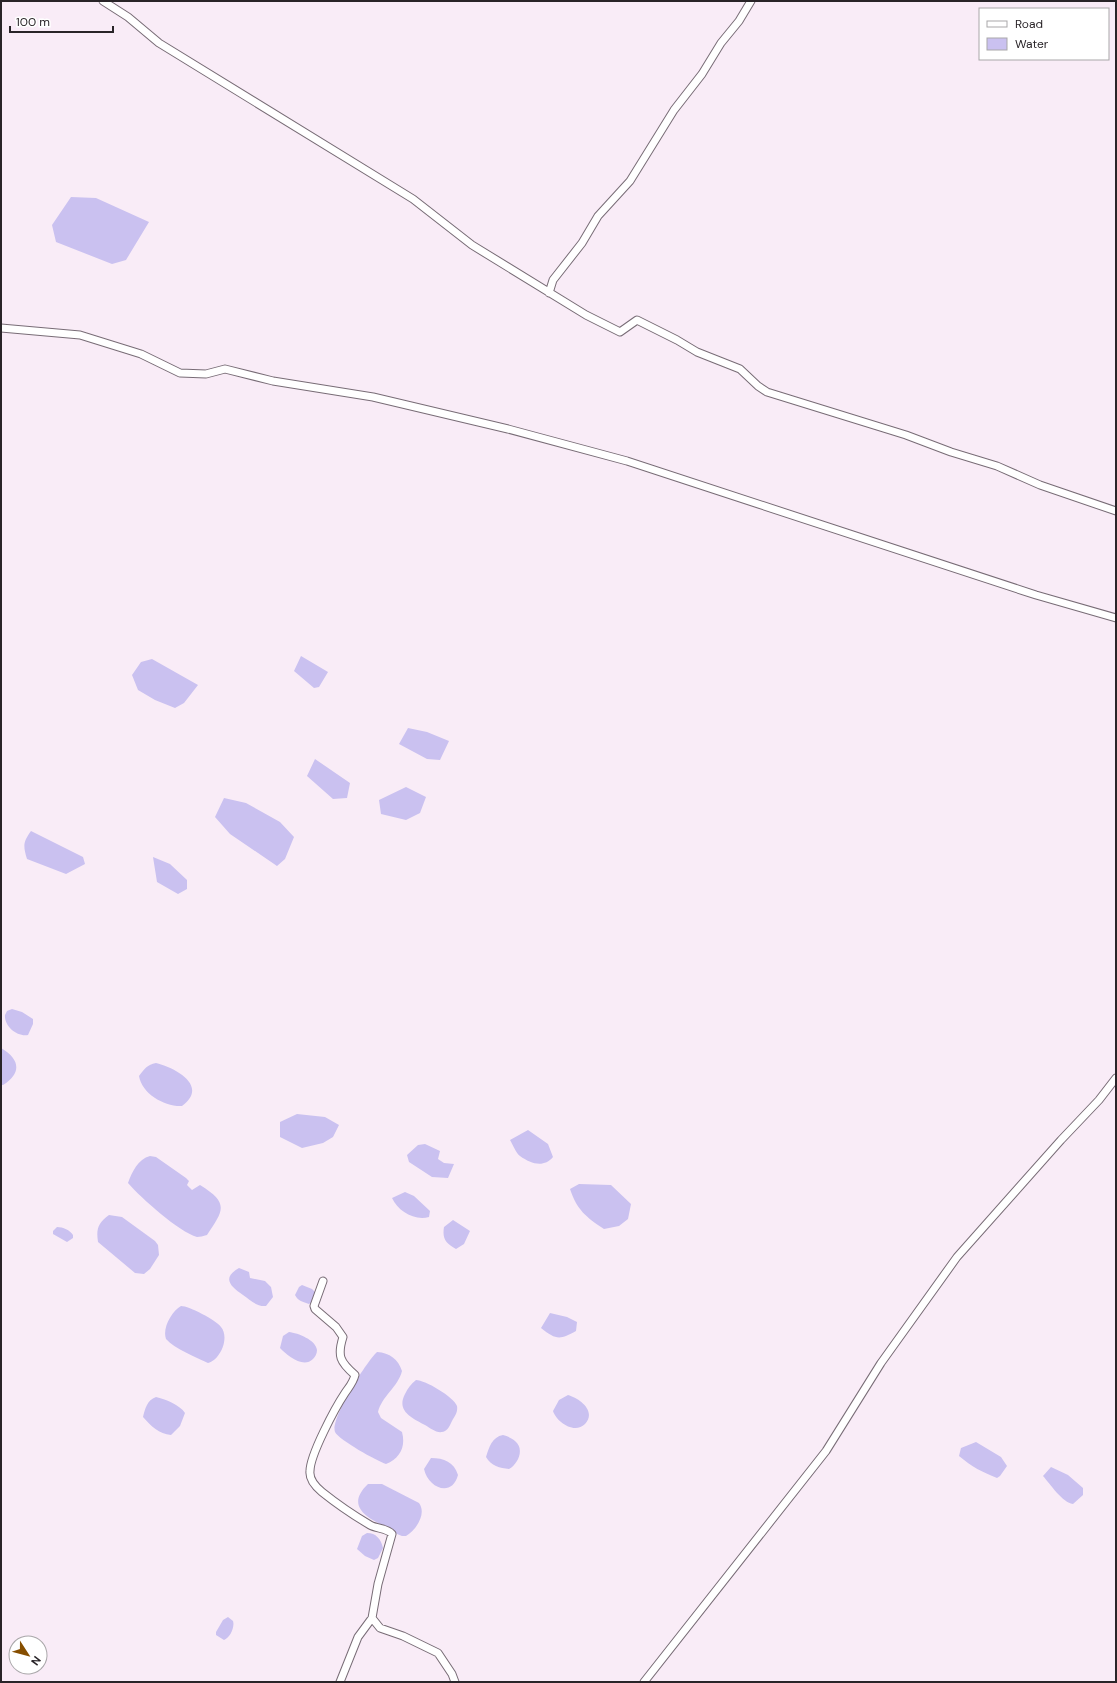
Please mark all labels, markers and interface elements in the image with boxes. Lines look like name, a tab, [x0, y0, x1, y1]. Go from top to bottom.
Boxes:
scale bar	[10, 8, 113, 34]
legend	[979, 8, 1109, 60]
text: 100 m	[16, 14, 50, 30]
text: Road	[1015, 16, 1043, 32]
text: Water	[1015, 36, 1049, 52]
north arrow	[8, 1635, 48, 1675]
text: N	[28, 1654, 44, 1668]

